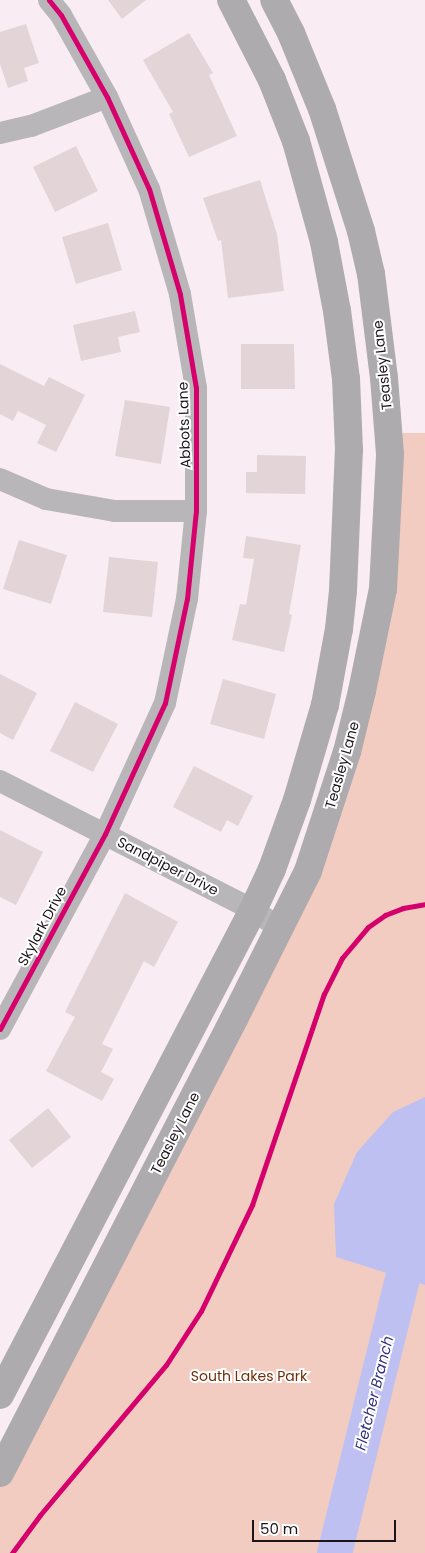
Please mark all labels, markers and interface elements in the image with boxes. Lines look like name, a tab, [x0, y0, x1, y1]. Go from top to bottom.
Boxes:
street label: Teasley Lane	[369, 319, 395, 411]
street label: Abbots Lane	[174, 381, 194, 469]
street label: Teasley Lane	[322, 719, 362, 811]
street label: Sandpiper Drive	[115, 833, 221, 899]
street label: Skylark Drive	[14, 883, 70, 969]
street label: Teasley Lane	[147, 1089, 203, 1177]
water label: Fletcher Branch	[351, 1334, 397, 1452]
park label: South Lakes Park	[191, 1368, 307, 1384]
scale bar	[255, 1510, 399, 1542]
text: 50 m	[260, 1518, 298, 1539]

